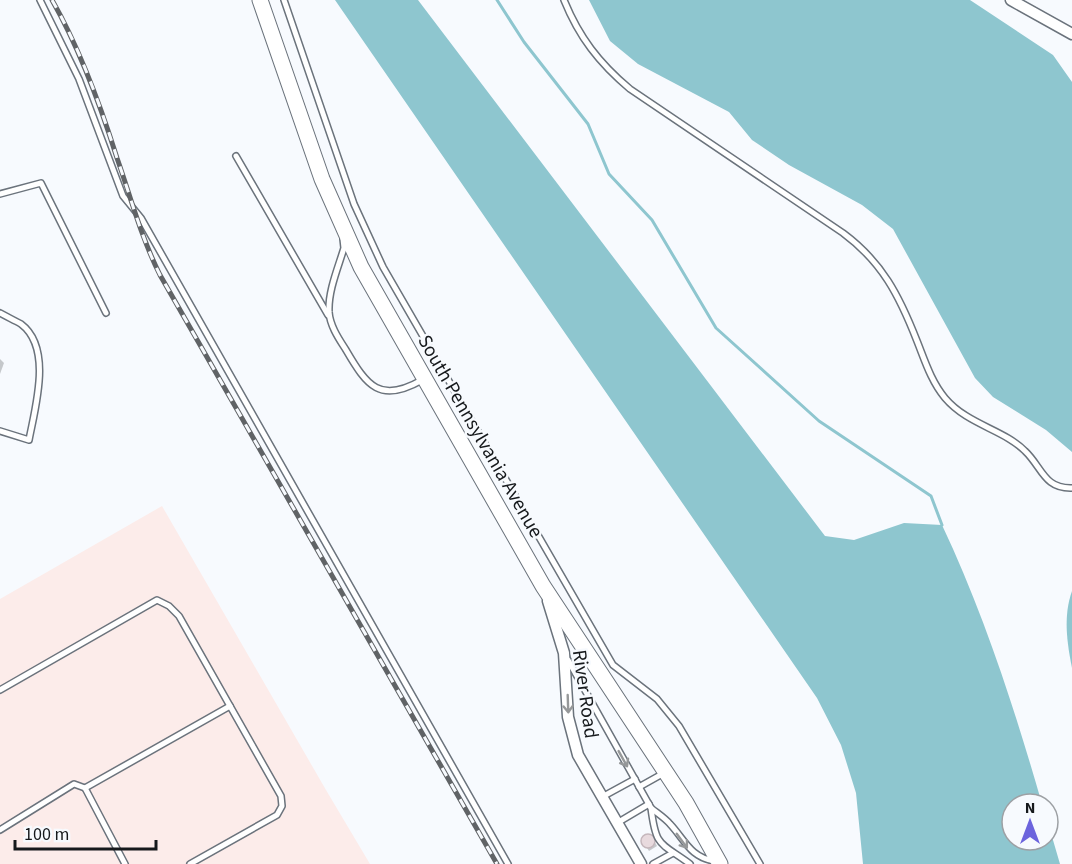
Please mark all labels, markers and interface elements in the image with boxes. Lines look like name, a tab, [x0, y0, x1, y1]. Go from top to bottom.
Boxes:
street label: South Pennsylvania Avenue	[410, 330, 550, 543]
street label: River Road	[565, 648, 605, 740]
one-way arrow	[562, 694, 573, 714]
one-way arrow	[618, 750, 630, 767]
north arrow	[1000, 792, 1060, 852]
text: N	[1025, 797, 1035, 819]
scale bar	[15, 813, 156, 851]
text: 100 m	[24, 822, 69, 847]
one-way arrow	[676, 832, 688, 848]

